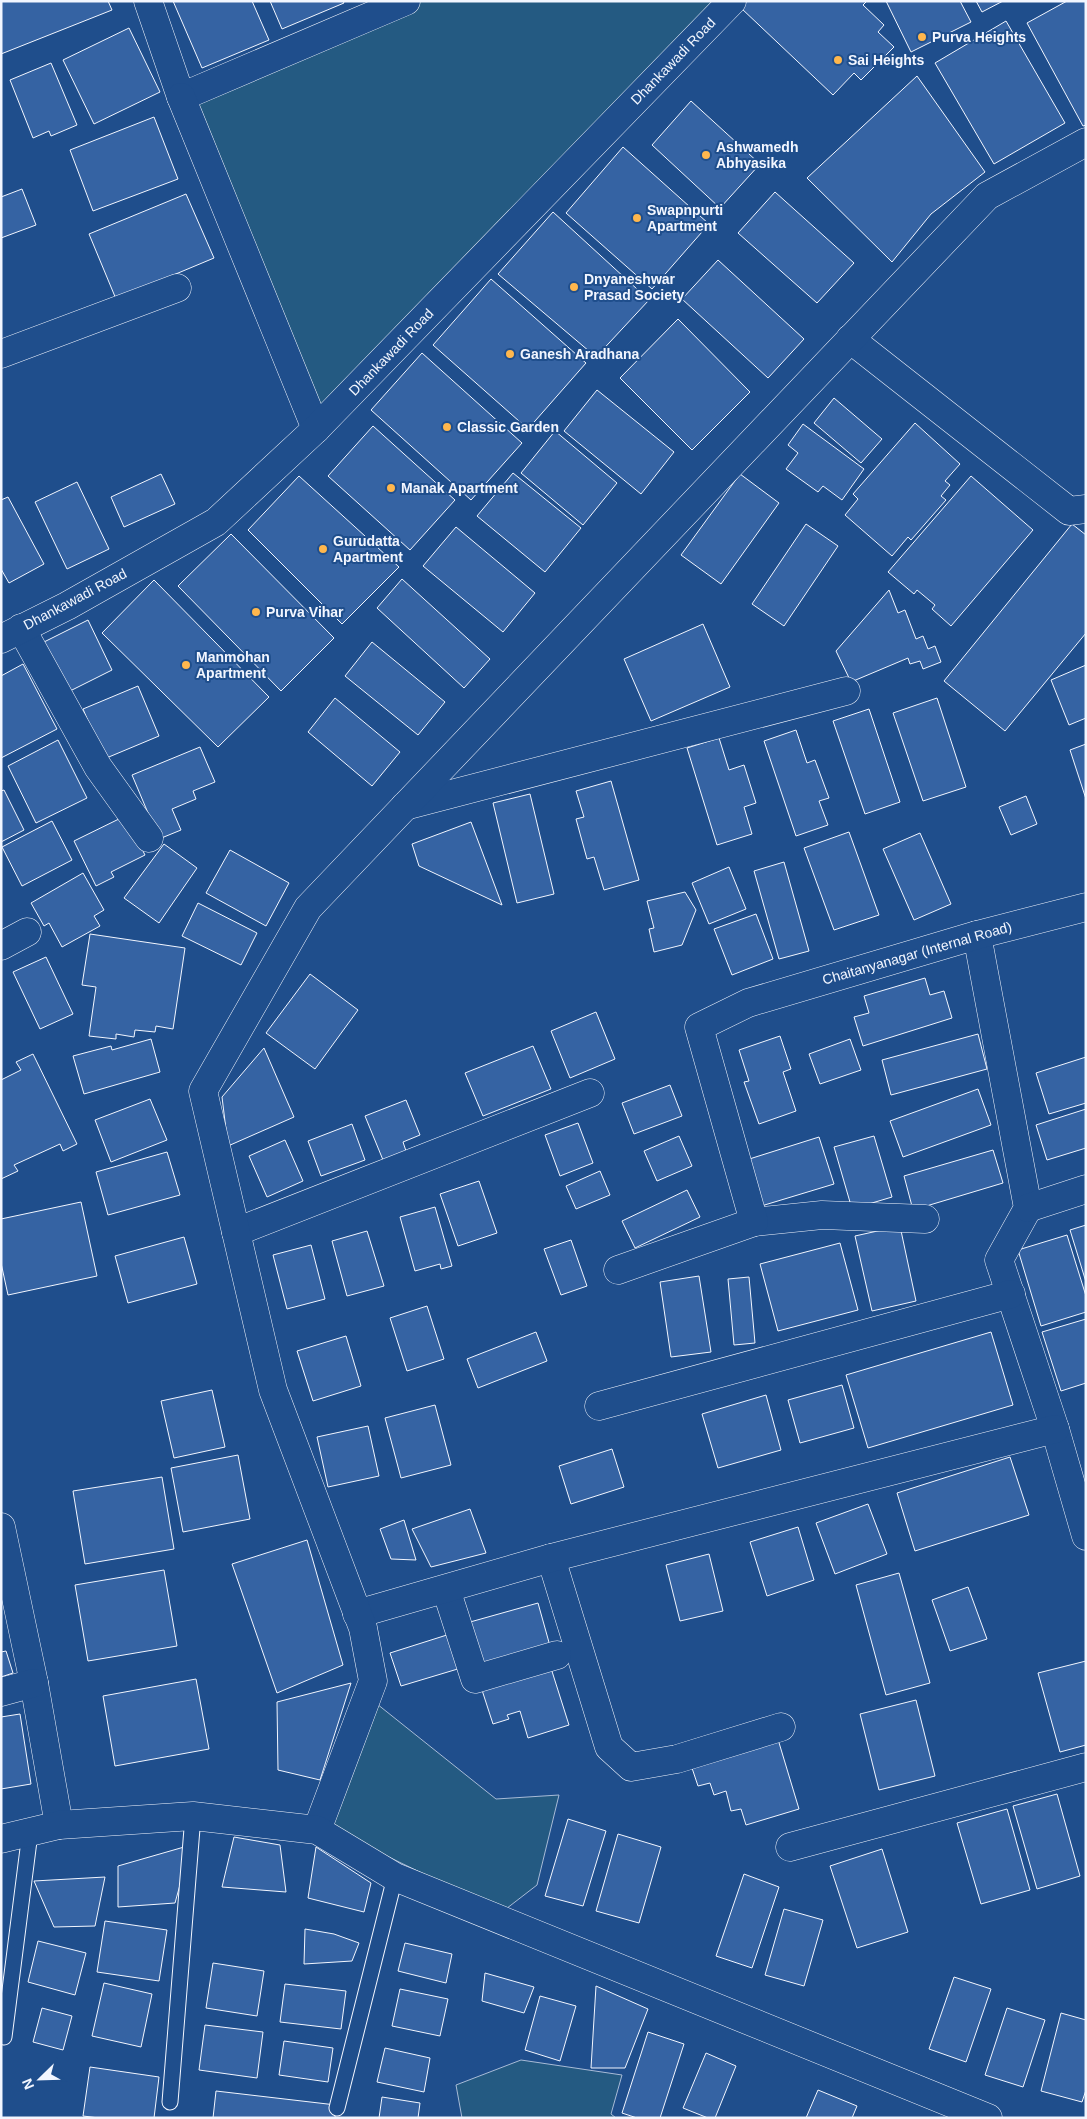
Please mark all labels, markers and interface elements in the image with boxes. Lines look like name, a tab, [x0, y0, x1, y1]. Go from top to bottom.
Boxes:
street label: Dhankawadi Road	[628, 14, 718, 108]
place label: Purva Heights	[932, 29, 1026, 45]
marker: Purva Heights	[916, 31, 928, 43]
place label: Sai Heights	[848, 52, 924, 68]
marker: Sai Heights	[832, 54, 844, 66]
place label: Ashwamedh Abhyasika	[716, 139, 798, 171]
marker: Ashwamedh Abhyasika	[700, 149, 712, 161]
place label: Swapnpurti Apartment	[647, 202, 723, 234]
marker: Swapnpurti Apartment	[631, 212, 643, 224]
place label: Dnyaneshwar Prasad Society	[584, 271, 685, 303]
marker: Dnyaneshwar Prasad Society	[568, 281, 580, 293]
street label: Dhankawadi Road	[346, 305, 436, 399]
place label: Ganesh Aradhana	[520, 346, 640, 362]
marker: Ganesh Aradhana	[504, 348, 516, 360]
place label: Classic Garden	[457, 419, 559, 435]
marker: Classic Garden	[441, 421, 453, 433]
place label: Manak Apartment	[401, 480, 518, 496]
marker: Manak Apartment	[385, 482, 397, 494]
place label: Gurudatta Apartment	[333, 533, 403, 565]
marker: Gurudatta Apartment	[317, 543, 329, 555]
street label: Dhankawadi Road	[21, 565, 129, 633]
place label: Purva Vihar	[266, 604, 344, 620]
marker: Purva Vihar	[250, 606, 262, 618]
place label: Manmohan Apartment	[196, 649, 270, 681]
marker: Manmohan Apartment	[180, 659, 192, 671]
street label: Chaitanyanagar (Internal Road)	[821, 918, 1013, 988]
north arrow	[15, 2054, 65, 2104]
text: N	[19, 2076, 37, 2092]

